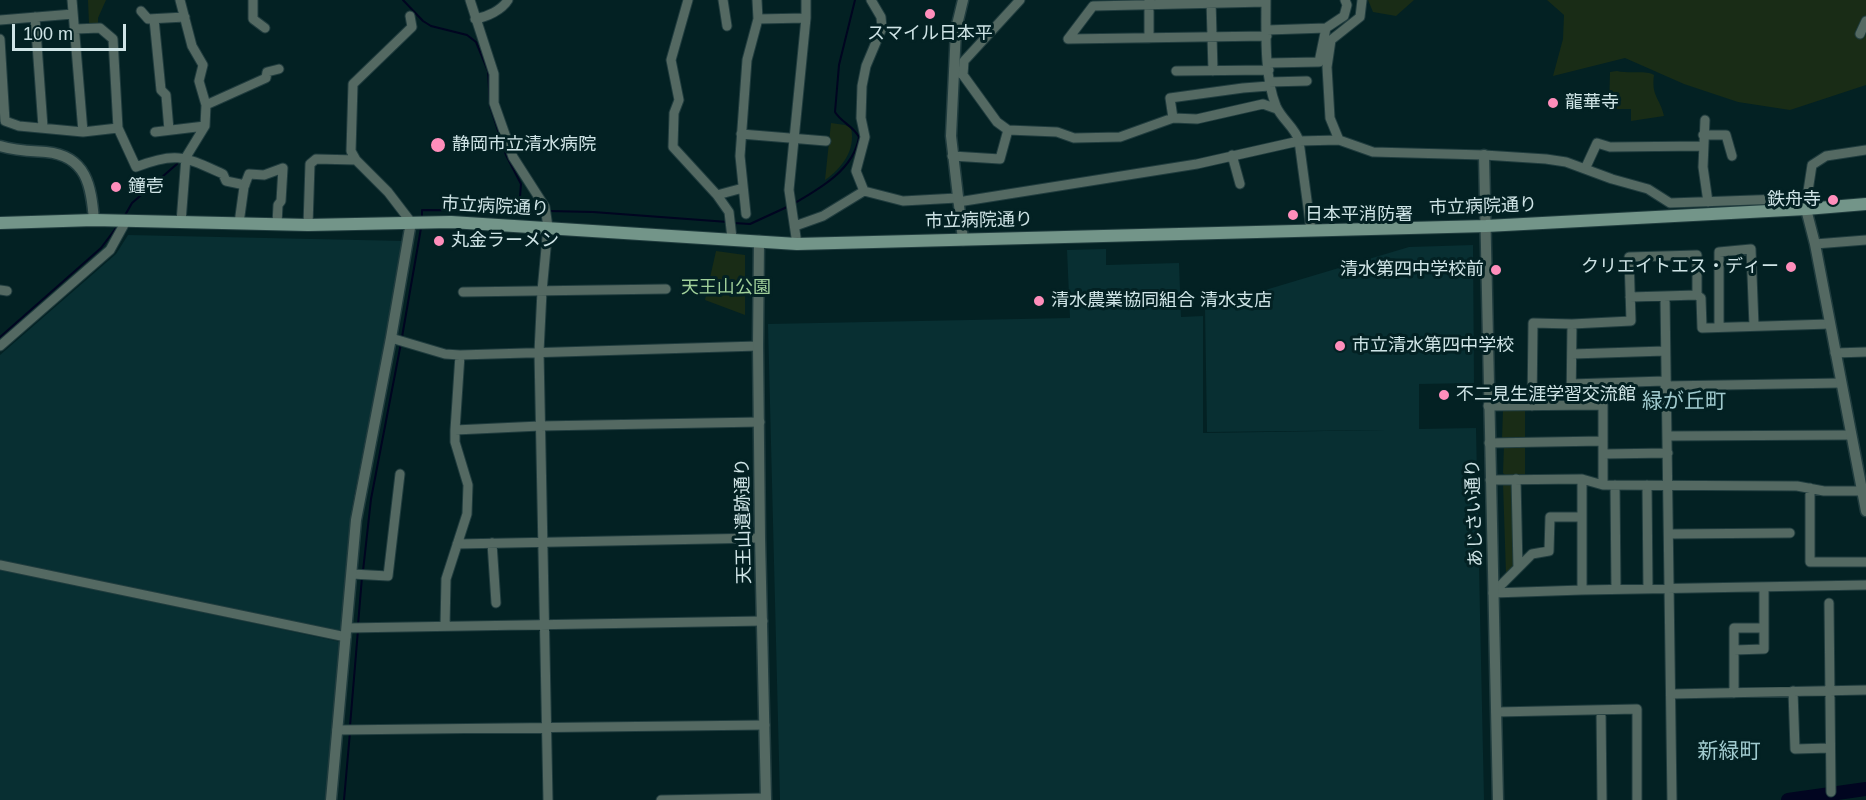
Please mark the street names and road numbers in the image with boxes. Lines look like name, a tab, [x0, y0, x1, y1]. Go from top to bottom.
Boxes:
street label: 市立病院通り	[441, 193, 549, 221]
street label: 市立病院通り	[1429, 194, 1537, 220]
street label: 市立病院通り	[925, 209, 1033, 233]
street label: 天王山遺跡通り	[732, 458, 756, 584]
street label: あじさい通り	[1462, 459, 1488, 567]

